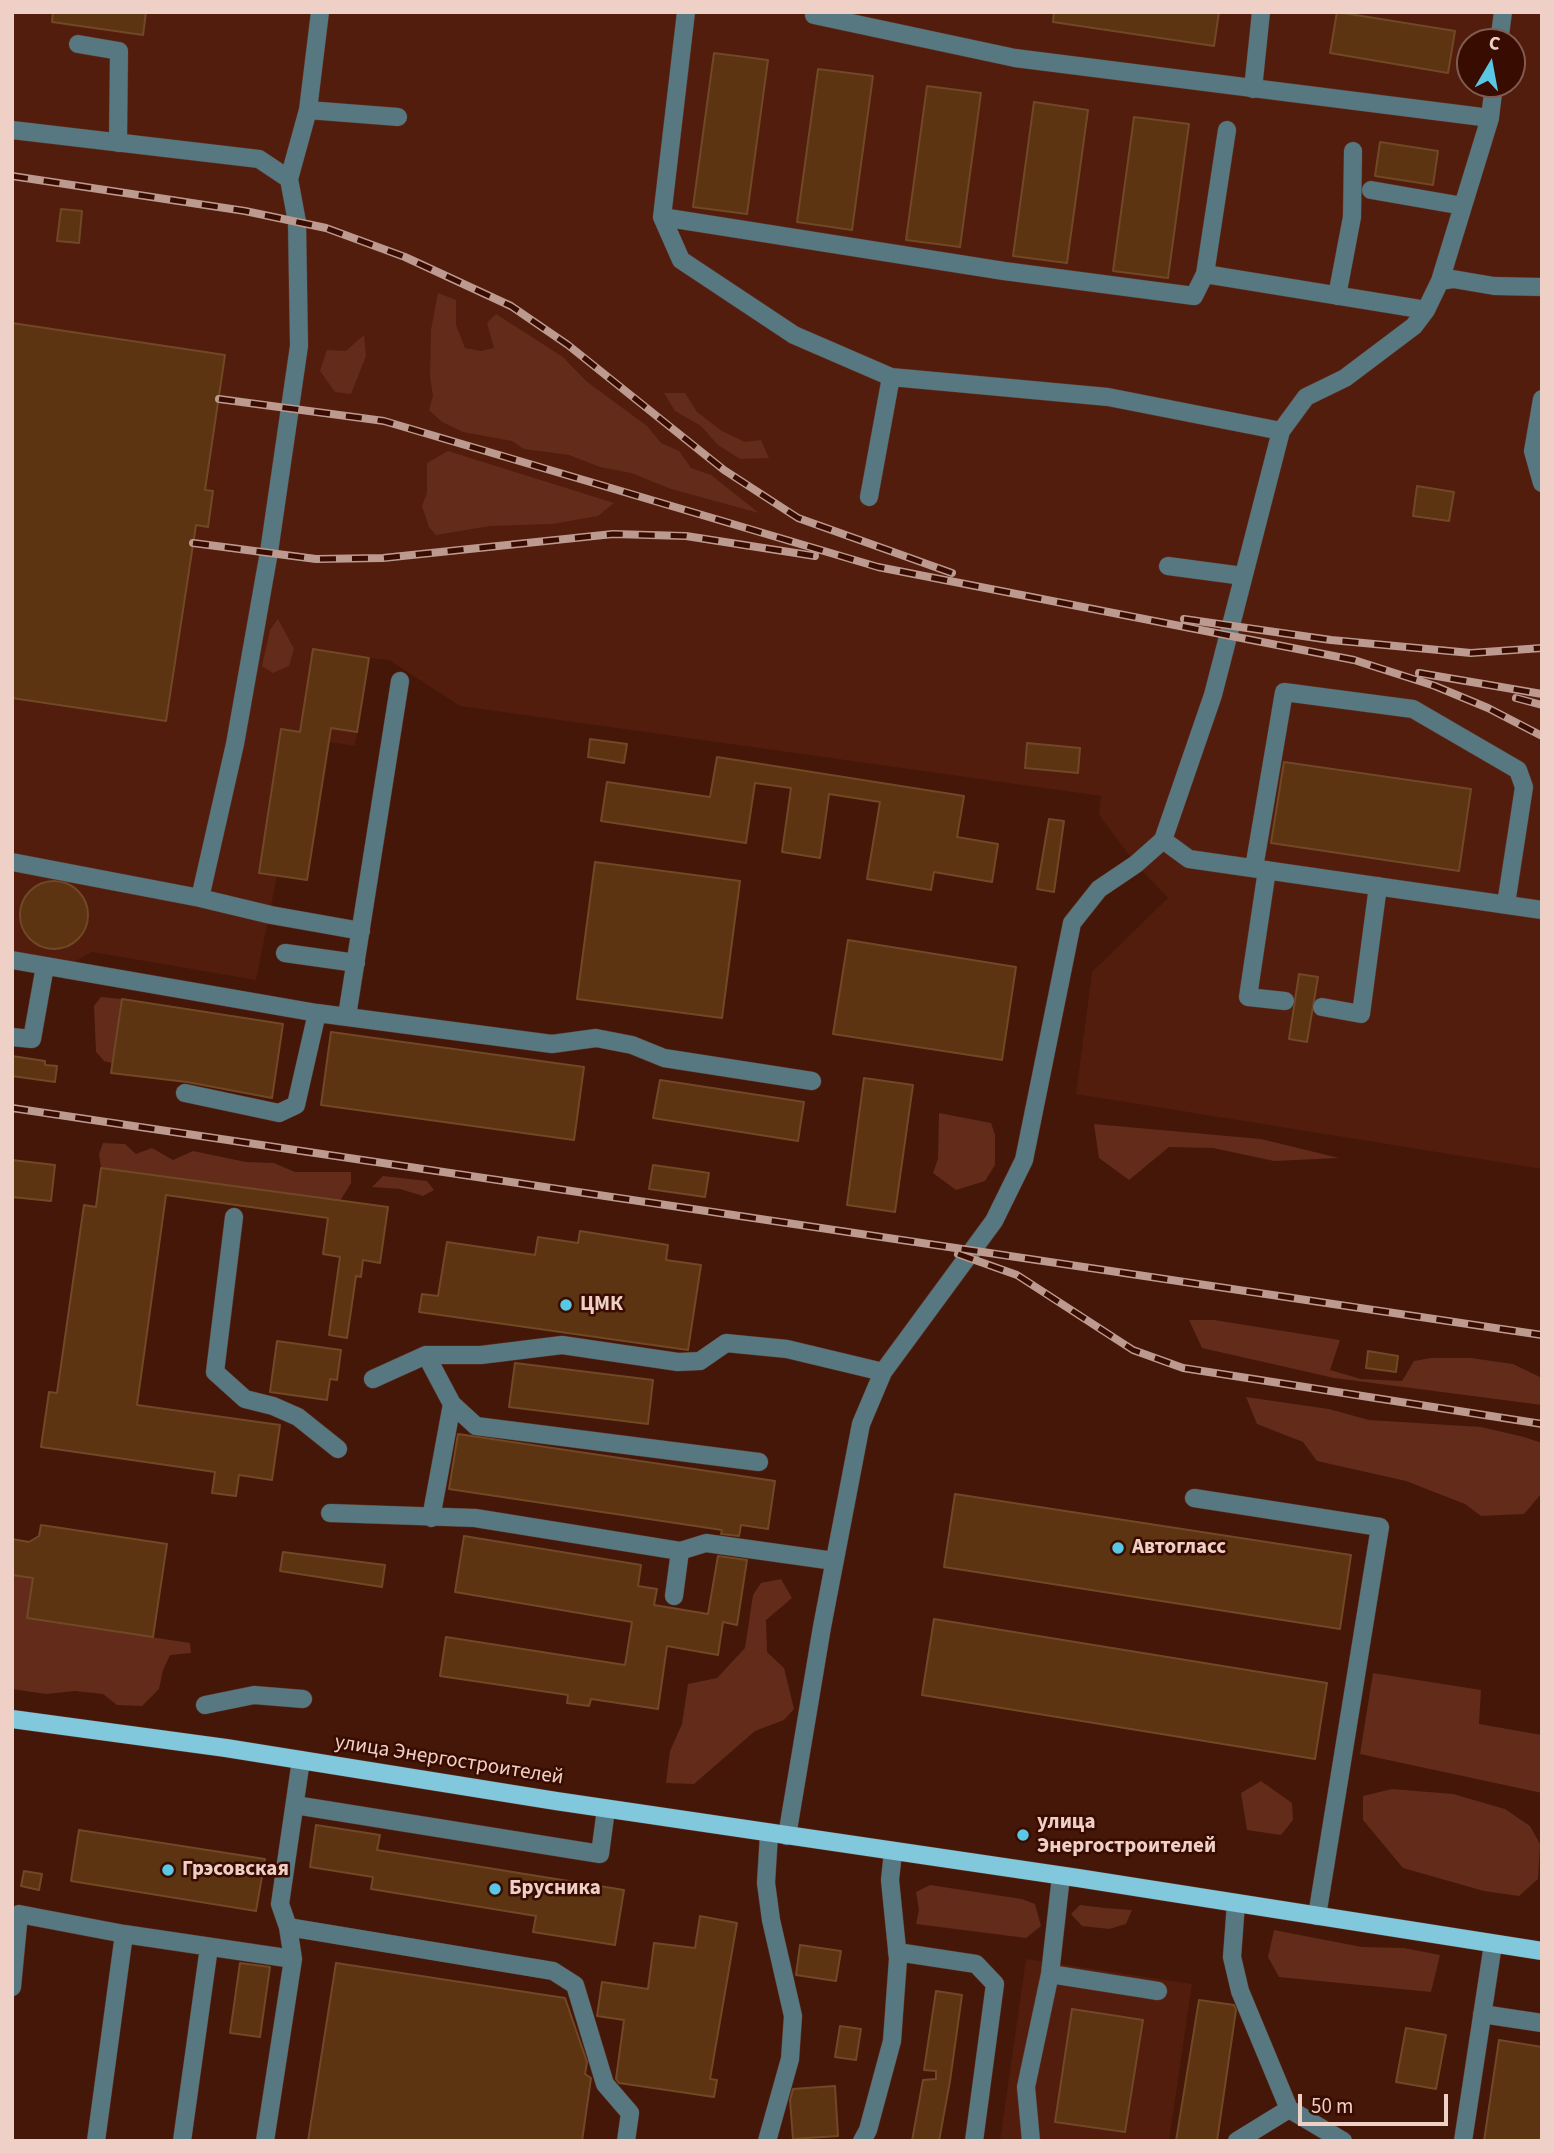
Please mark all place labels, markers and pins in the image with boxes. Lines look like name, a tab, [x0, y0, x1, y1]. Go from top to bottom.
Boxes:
place label: ЦМК	[580, 1292, 623, 1318]
marker: ЦМК	[558, 1297, 574, 1313]
place label: Автогласс	[1132, 1535, 1226, 1561]
marker: Автогласс	[1110, 1540, 1126, 1556]
place label: улица Энергостроителей	[1037, 1810, 1216, 1860]
marker: улица Энергостроителей	[1015, 1827, 1031, 1843]
place label: Грэсовская	[182, 1857, 289, 1883]
marker: Грэсовская	[160, 1862, 176, 1878]
place label: Брусника	[509, 1876, 601, 1902]
marker: Брусника	[487, 1881, 503, 1897]

